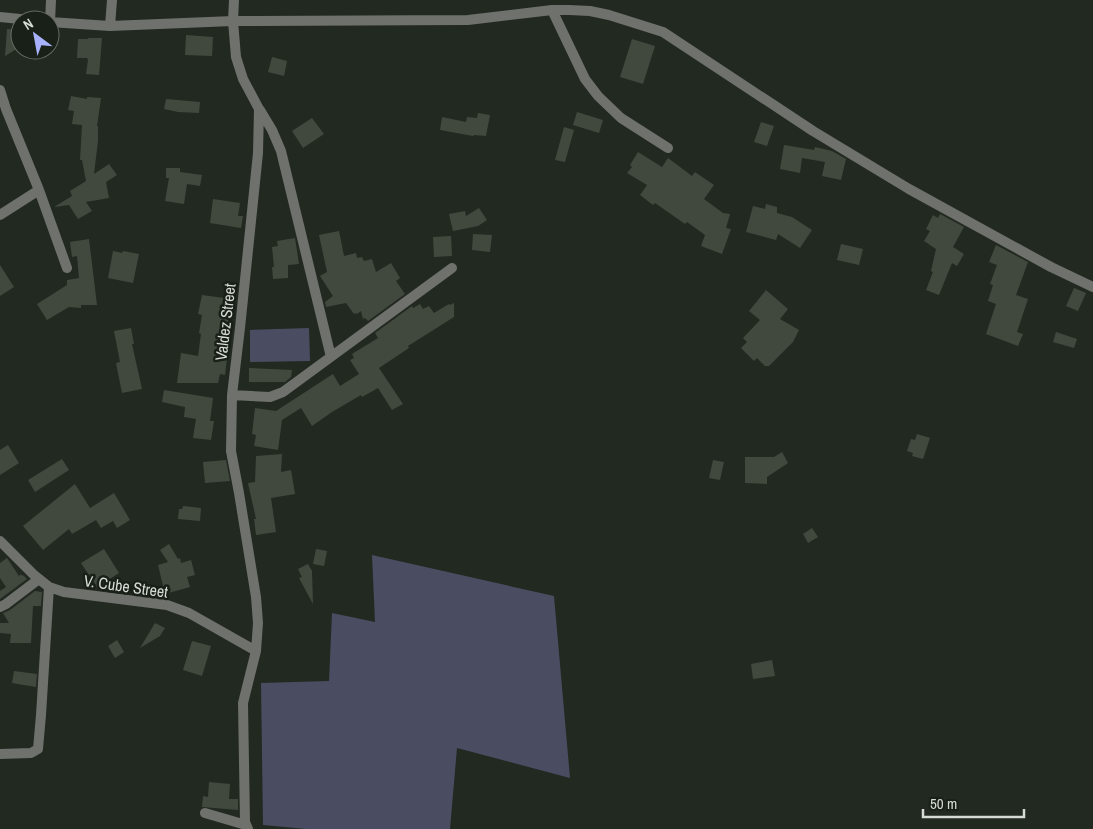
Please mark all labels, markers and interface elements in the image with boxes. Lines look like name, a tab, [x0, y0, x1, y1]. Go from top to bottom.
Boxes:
north arrow	[10, 10, 60, 60]
text: N	[20, 14, 36, 34]
street label: Valdez Street	[209, 282, 241, 362]
street label: V. Cube Street	[82, 569, 170, 603]
scale bar	[923, 786, 1024, 818]
text: 50 m	[930, 793, 957, 814]

